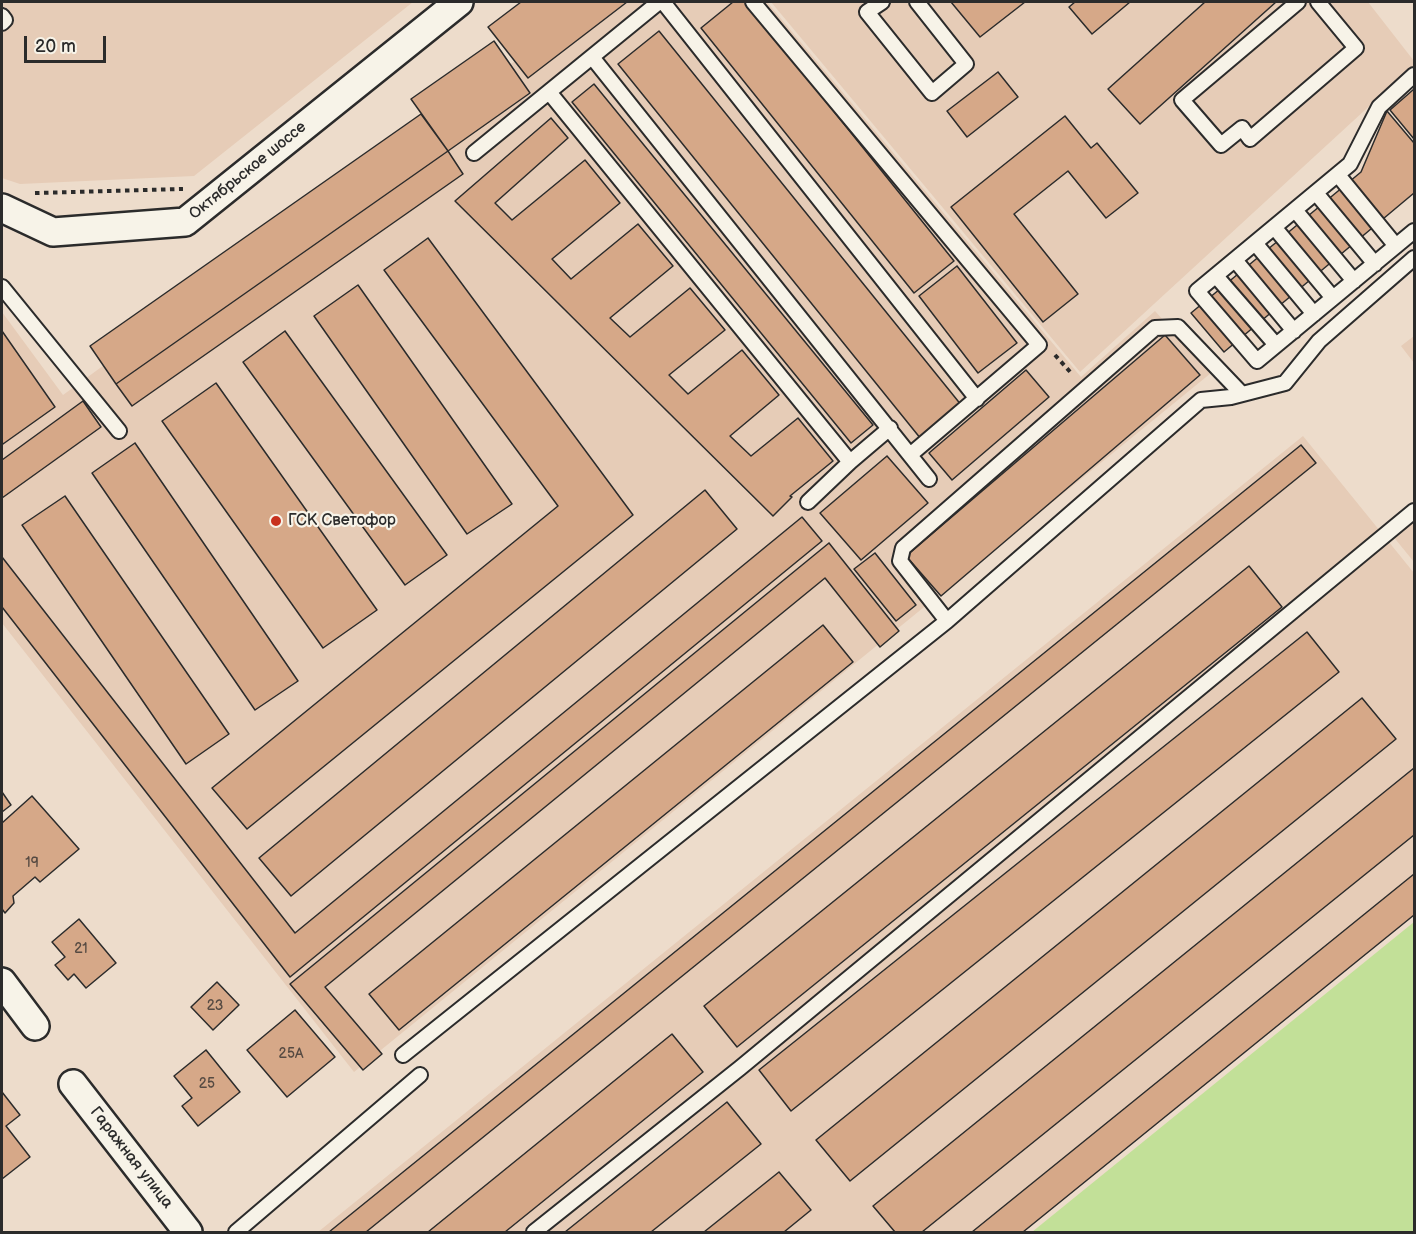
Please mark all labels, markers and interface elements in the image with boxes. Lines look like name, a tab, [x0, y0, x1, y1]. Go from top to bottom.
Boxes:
scale bar	[27, 24, 110, 62]
text: 20 m	[35, 36, 76, 57]
street label: Октябрьское шоссе	[186, 118, 310, 224]
place label: ГСК Светофор	[288, 511, 396, 531]
marker: ГСК Светофор	[269, 514, 283, 528]
house number: 19	[25, 855, 39, 871]
house number: 21	[74, 941, 88, 957]
house number: 23	[207, 998, 223, 1014]
house number: 25А	[279, 1046, 303, 1062]
house number: 25	[199, 1076, 215, 1092]
street label: Гаражная улица	[85, 1103, 177, 1213]

